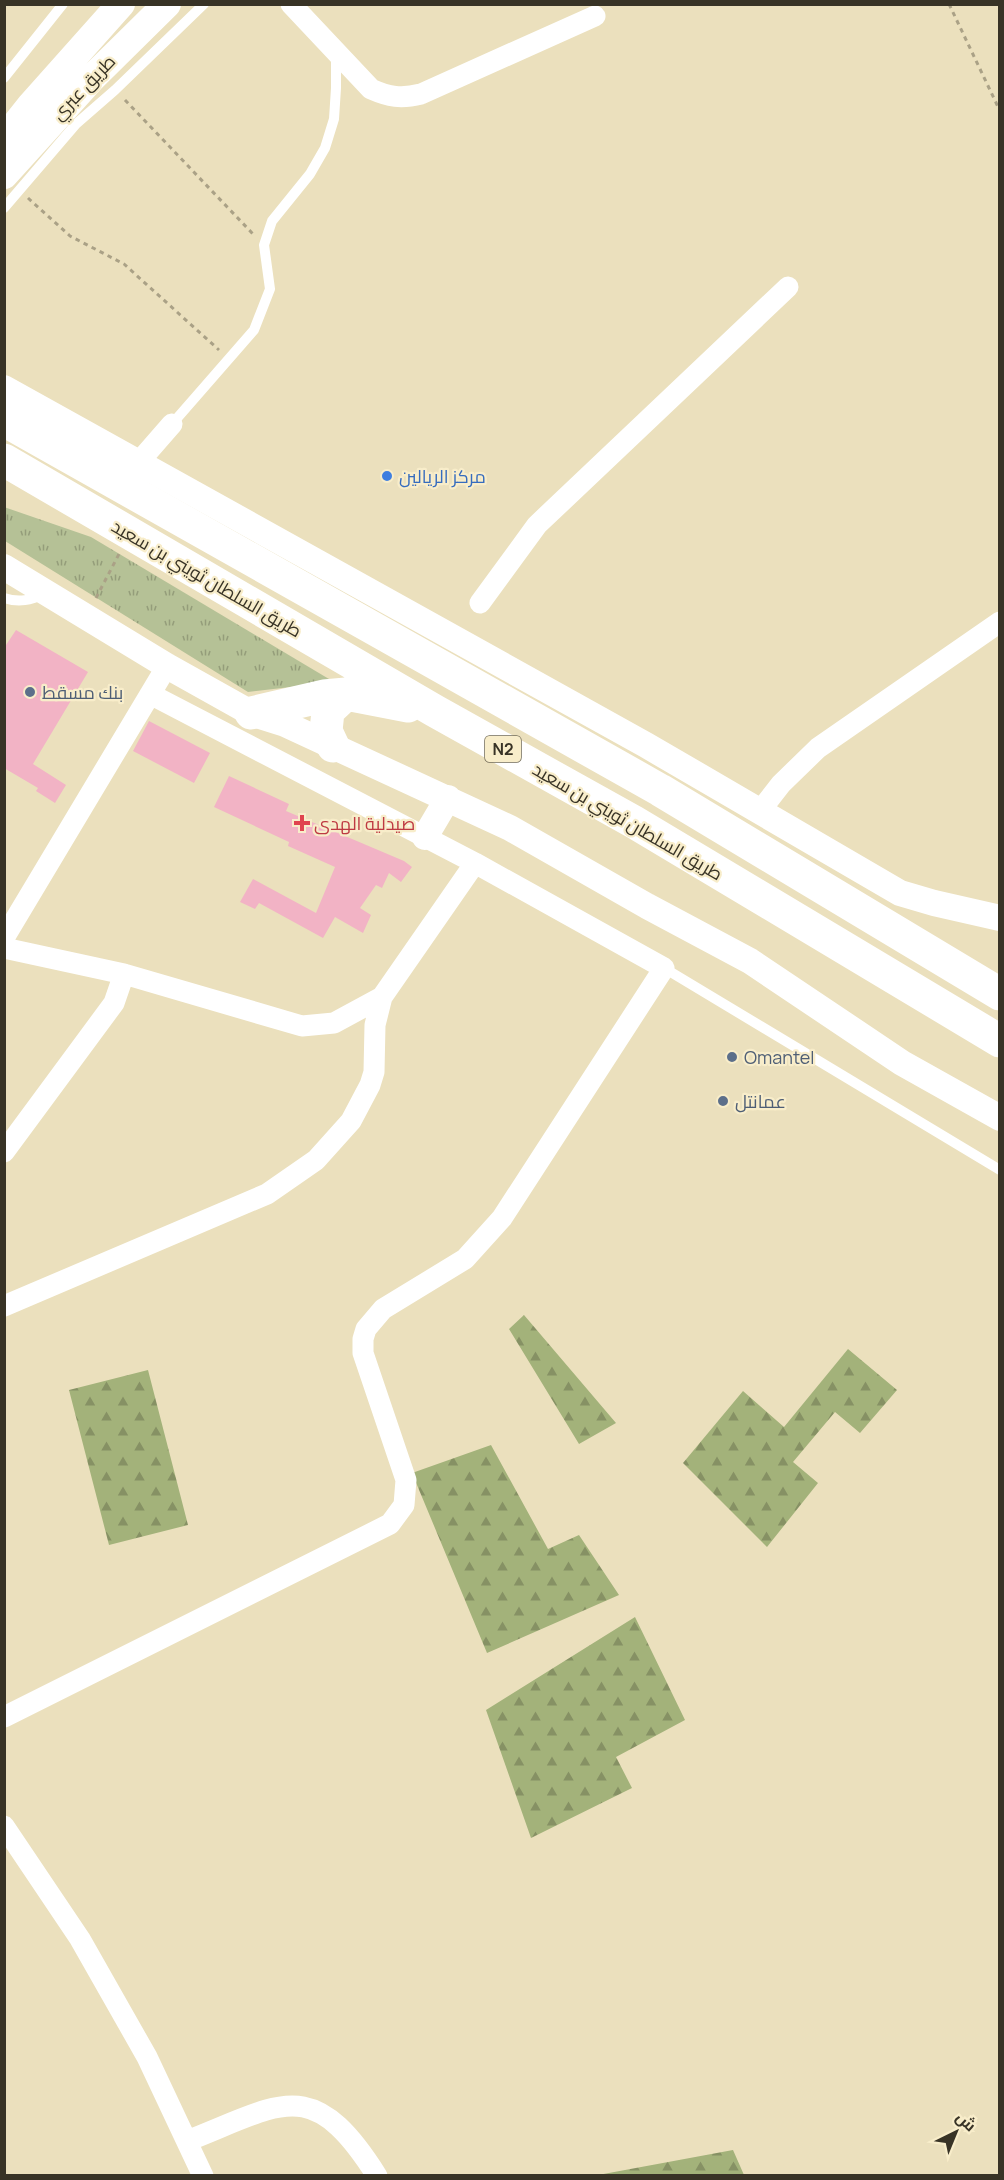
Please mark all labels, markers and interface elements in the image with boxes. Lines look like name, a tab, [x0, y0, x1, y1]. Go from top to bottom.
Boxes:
street label: طريق عبري	[46, 49, 122, 127]
place label: مركز الريالين	[399, 464, 486, 488]
marker: مركز الريالين	[380, 469, 394, 483]
street label: طريق السلطان ثويني بن سعيد	[106, 514, 306, 645]
place label: بنك مسقط	[42, 680, 123, 704]
marker: بنك مسقط	[23, 685, 37, 699]
road number: N2	[485, 736, 521, 762]
street label: طريق السلطان ثويني بن سعيد	[527, 757, 727, 888]
place label: صيدلية الهدى	[314, 811, 415, 835]
marker: صيدلية الهدى	[295, 816, 309, 830]
place label: Omantel	[744, 1045, 815, 1069]
marker: Omantel	[725, 1050, 739, 1064]
place label: عمانتل	[735, 1089, 786, 1113]
marker: عمانتل	[716, 1094, 730, 1108]
north arrow	[926, 2102, 986, 2162]
text: ش	[951, 2106, 981, 2136]

